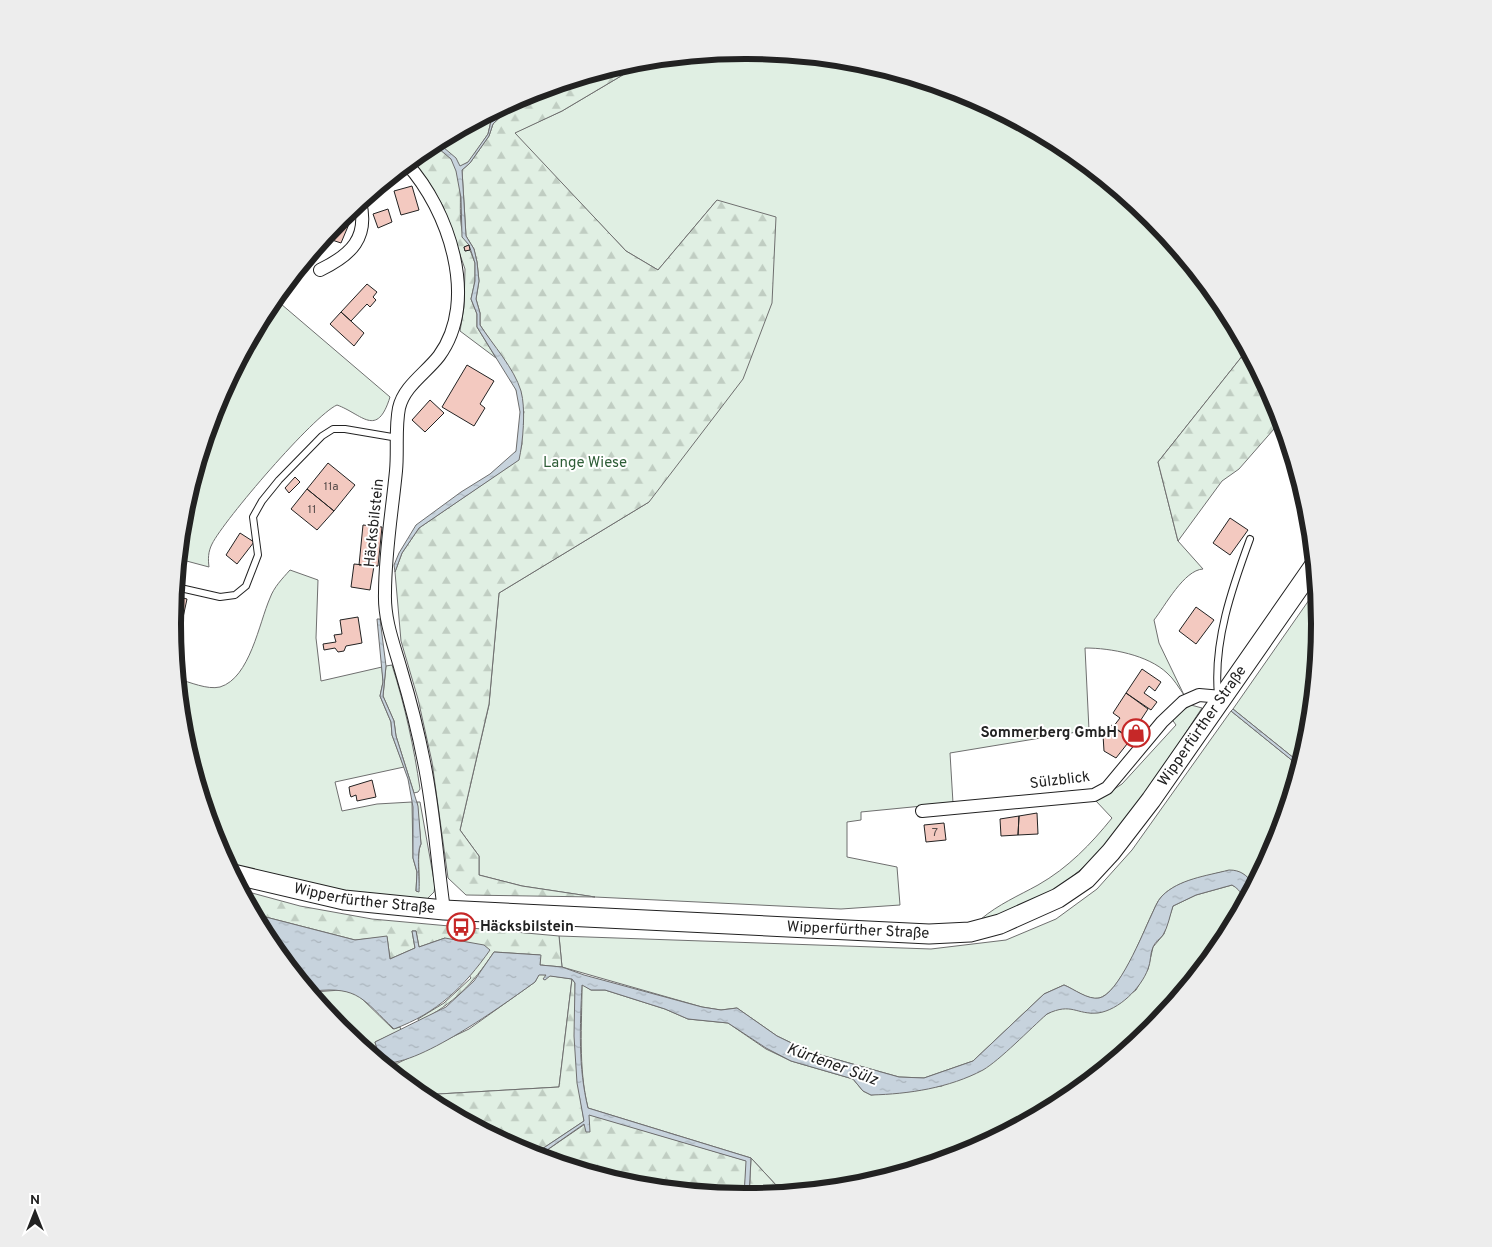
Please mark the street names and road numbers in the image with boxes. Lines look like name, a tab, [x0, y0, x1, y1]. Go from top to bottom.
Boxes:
street label: Häcksbilstein	[361, 478, 389, 568]
street label: Wipperfürther Straße	[1154, 662, 1251, 790]
street label: Sülzblick	[1029, 768, 1091, 794]
street label: Wipperfürther Straße	[292, 879, 436, 919]
street label: Wipperfürther Straße	[786, 917, 930, 943]

